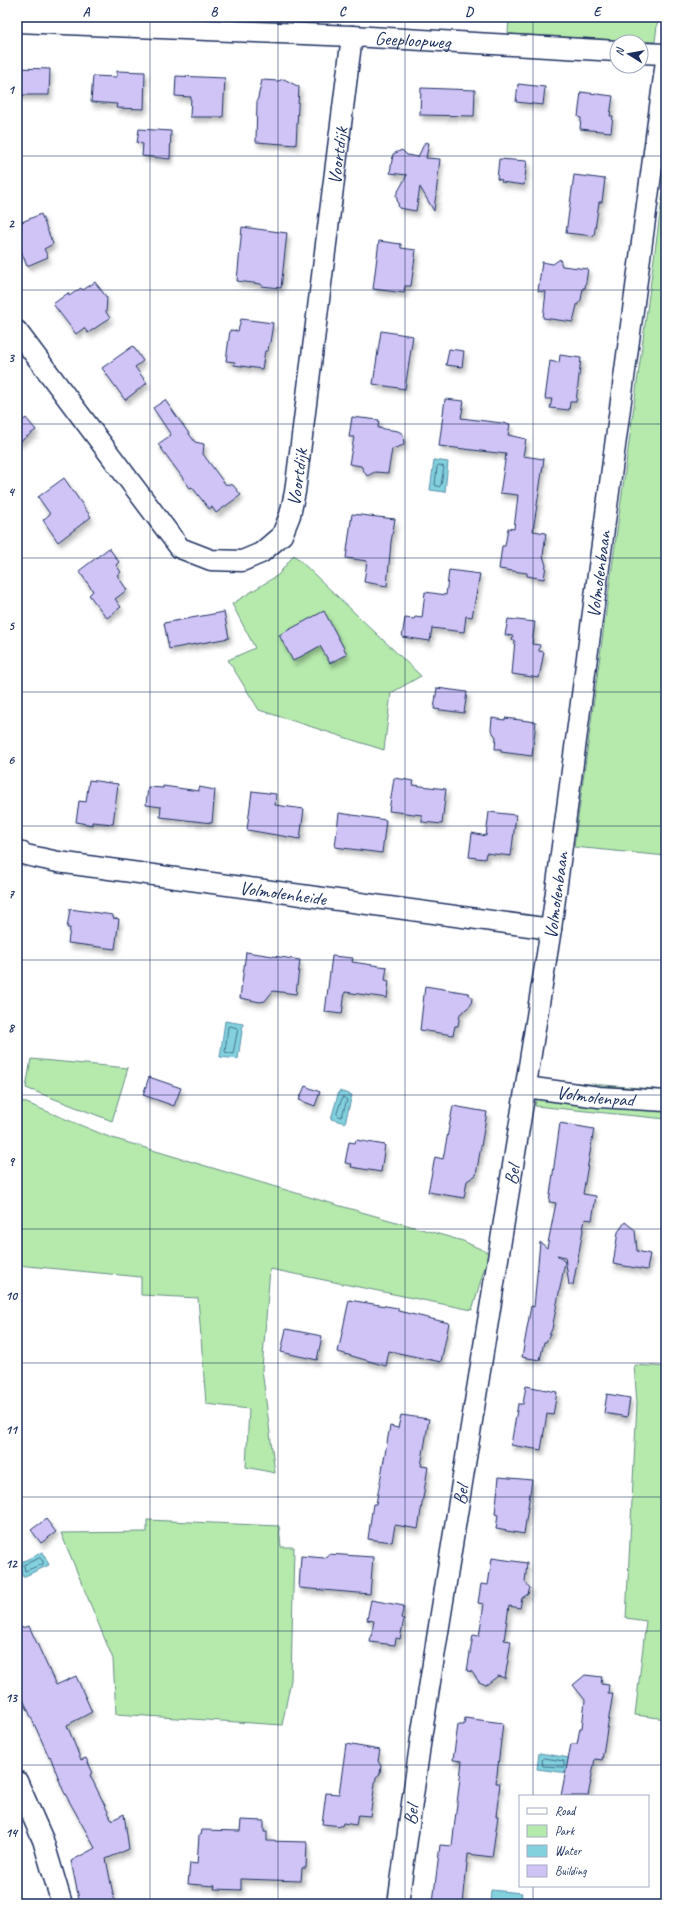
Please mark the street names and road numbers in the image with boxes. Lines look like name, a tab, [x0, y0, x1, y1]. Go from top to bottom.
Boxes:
street label: Geeploopweg	[374, 26, 452, 55]
street label: Voortdijk	[323, 125, 354, 186]
street label: Voortdijk	[281, 446, 313, 508]
street label: Volmolenbaan	[581, 528, 617, 619]
street label: Volmolenbaan	[539, 849, 574, 941]
street label: Volmolenheide	[238, 876, 329, 912]
street label: Volmolenpad	[555, 1080, 637, 1112]
street label: Bel	[499, 1160, 526, 1186]
street label: Bel	[448, 1480, 475, 1506]
street label: Bel	[398, 1800, 425, 1826]

